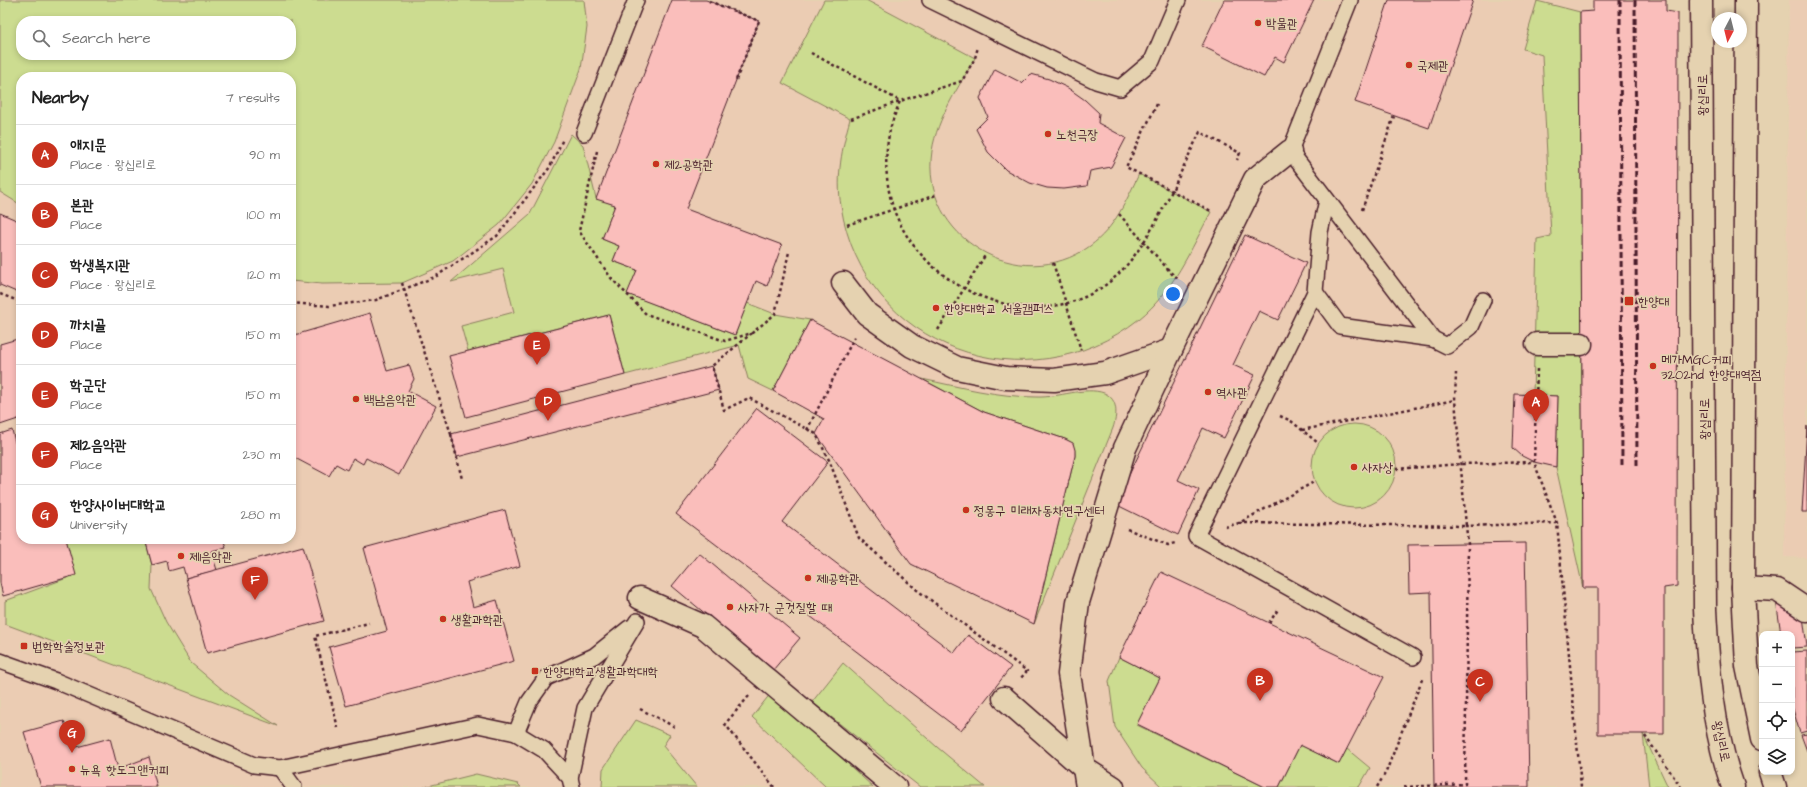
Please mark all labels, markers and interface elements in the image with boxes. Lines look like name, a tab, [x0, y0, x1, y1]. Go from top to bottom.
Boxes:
north arrow	[1711, 12, 1747, 48]
place label: 박물관	[1266, 15, 1297, 33]
search box	[16, 16, 296, 60]
marker: 박물관	[1253, 18, 1263, 28]
icon: search	[30, 27, 52, 49]
text: Search here	[62, 28, 151, 49]
place label: 국제관	[1417, 57, 1448, 75]
marker: 국제관	[1404, 60, 1414, 70]
street label: 왕십리로	[1694, 74, 1712, 116]
text: Nearby	[32, 86, 89, 110]
text: 7 results	[226, 89, 280, 107]
place label: 노천극장	[1056, 126, 1098, 144]
marker: 노천극장	[1043, 129, 1053, 139]
text: 애지문	[70, 135, 106, 156]
text: A	[41, 146, 49, 164]
text: 90 m	[249, 146, 280, 164]
text: Place · 왕십리로	[70, 156, 156, 174]
place label: 제2공학관	[664, 156, 713, 174]
marker: 제2공학관	[651, 159, 661, 169]
text: 본관	[70, 195, 94, 216]
text: B	[40, 206, 50, 224]
text: 100 m	[247, 206, 280, 224]
text: Place	[70, 216, 102, 234]
text: 학생복지관	[70, 255, 130, 276]
text: C	[40, 266, 50, 284]
text: 120 m	[247, 266, 280, 284]
text: Place · 왕십리로	[70, 276, 156, 294]
your location	[1163, 284, 1183, 304]
place label: 한양대	[1638, 293, 1669, 311]
marker: 한양대	[1623, 295, 1635, 307]
place label: 한양대학교 서울캠퍼스	[944, 300, 1054, 318]
marker: 한양대학교 서울캠퍼스	[931, 303, 941, 313]
text: 까치골	[70, 315, 106, 336]
text: D	[41, 326, 49, 344]
text: 150 m	[246, 326, 280, 344]
pin: E	[524, 332, 550, 365]
text: Place	[70, 336, 102, 354]
place label: 메가MGC커피 3202nd 한양대역점	[1661, 351, 1761, 384]
marker: 메가MGC커피 3202nd 한양대역점	[1648, 361, 1658, 371]
text: 학군단	[70, 375, 106, 396]
place label: 역사관	[1216, 384, 1247, 402]
text: E	[41, 386, 49, 404]
text: 150 m	[246, 386, 280, 404]
marker: 역사관	[1203, 387, 1213, 397]
pin: D	[535, 388, 561, 421]
pin: A	[1523, 389, 1549, 422]
place label: 백남음악관	[364, 391, 416, 409]
marker: 백남음악관	[351, 394, 361, 404]
text: Place	[70, 396, 102, 414]
street label: 왕십리로	[1696, 398, 1714, 440]
text: 제2음악관	[70, 435, 127, 456]
text: F	[40, 446, 50, 464]
text: 230 m	[242, 446, 280, 464]
text: Place	[70, 456, 102, 474]
place label: 사자상	[1361, 459, 1393, 477]
marker: 사자상	[1349, 462, 1359, 472]
text: 한양사이버대학교	[70, 495, 167, 516]
place label: 정몽구 미래자동차연구센터	[974, 502, 1105, 520]
marker: 정몽구 미래자동차연구센터	[961, 505, 971, 515]
text: G	[40, 506, 50, 524]
text: 280 m	[241, 506, 280, 524]
text: University	[70, 516, 128, 534]
place label: 제1음악관	[189, 548, 233, 566]
marker: 제1음악관	[176, 551, 186, 561]
pin: F	[242, 567, 268, 600]
place label: 제1공학관	[816, 570, 860, 588]
marker: 제1공학관	[803, 573, 813, 583]
place label: 사자가 군것질할 때	[737, 599, 832, 617]
marker: 사자가 군것질할 때	[725, 602, 735, 612]
place label: 생활과학관	[451, 611, 503, 629]
marker: 생활과학관	[438, 614, 448, 624]
map controls	[1759, 631, 1795, 775]
button: +	[1759, 631, 1795, 667]
place label: 법학학술정보관	[32, 638, 105, 656]
marker: 법학학술정보관	[19, 641, 29, 651]
place label: 한양대학교생활과학대학	[543, 663, 658, 681]
marker: 한양대학교생활과학대학	[530, 666, 540, 676]
button: −	[1759, 667, 1795, 703]
pin: B	[1247, 668, 1273, 701]
pin: C	[1467, 669, 1493, 702]
button: locate	[1759, 703, 1795, 739]
street label: 왕십리로	[1708, 719, 1735, 764]
pin: G	[59, 720, 85, 753]
button: layers	[1759, 739, 1795, 775]
place label: 뉴욕 핫도그앤커피	[80, 761, 169, 779]
marker: 뉴욕 핫도그앤커피	[67, 764, 77, 774]

